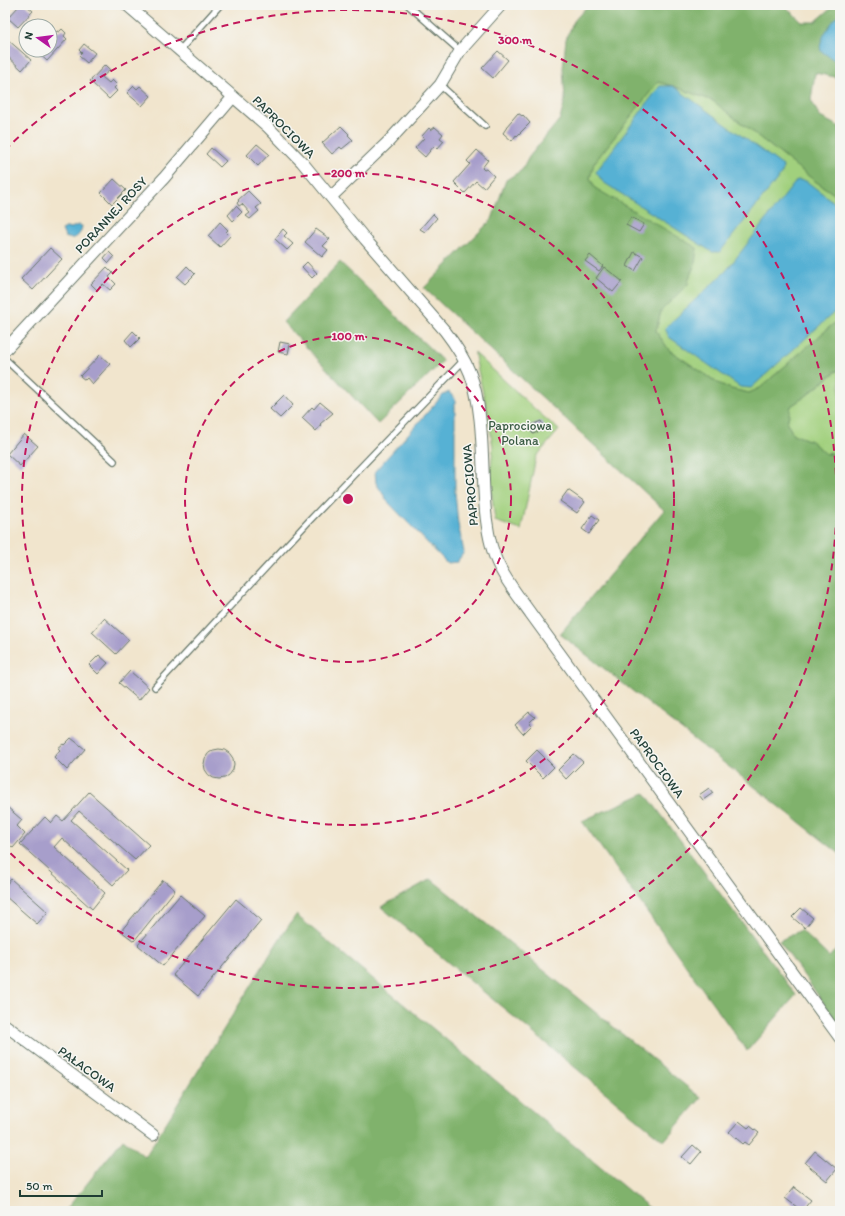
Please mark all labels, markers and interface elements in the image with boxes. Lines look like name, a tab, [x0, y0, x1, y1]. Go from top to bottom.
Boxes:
north arrow	[18, 18, 58, 58]
text: N	[22, 31, 36, 41]
text: 300 m	[498, 33, 533, 47]
street label: PAPROCIOWA	[250, 93, 319, 162]
text: 200 m	[331, 166, 366, 180]
street label: PORANNEJ ROSY	[72, 173, 151, 256]
text: 100 m	[331, 329, 365, 343]
park label: Paprociowa Polana	[488, 418, 552, 448]
street label: PAPROCIOWA	[459, 443, 481, 527]
centre of rings	[341, 492, 355, 506]
street label: PAPROCIOWA	[627, 725, 688, 801]
street label: PAŁACOWA	[55, 1043, 119, 1095]
scale bar	[20, 1172, 102, 1198]
text: 50 m	[26, 1179, 52, 1193]

